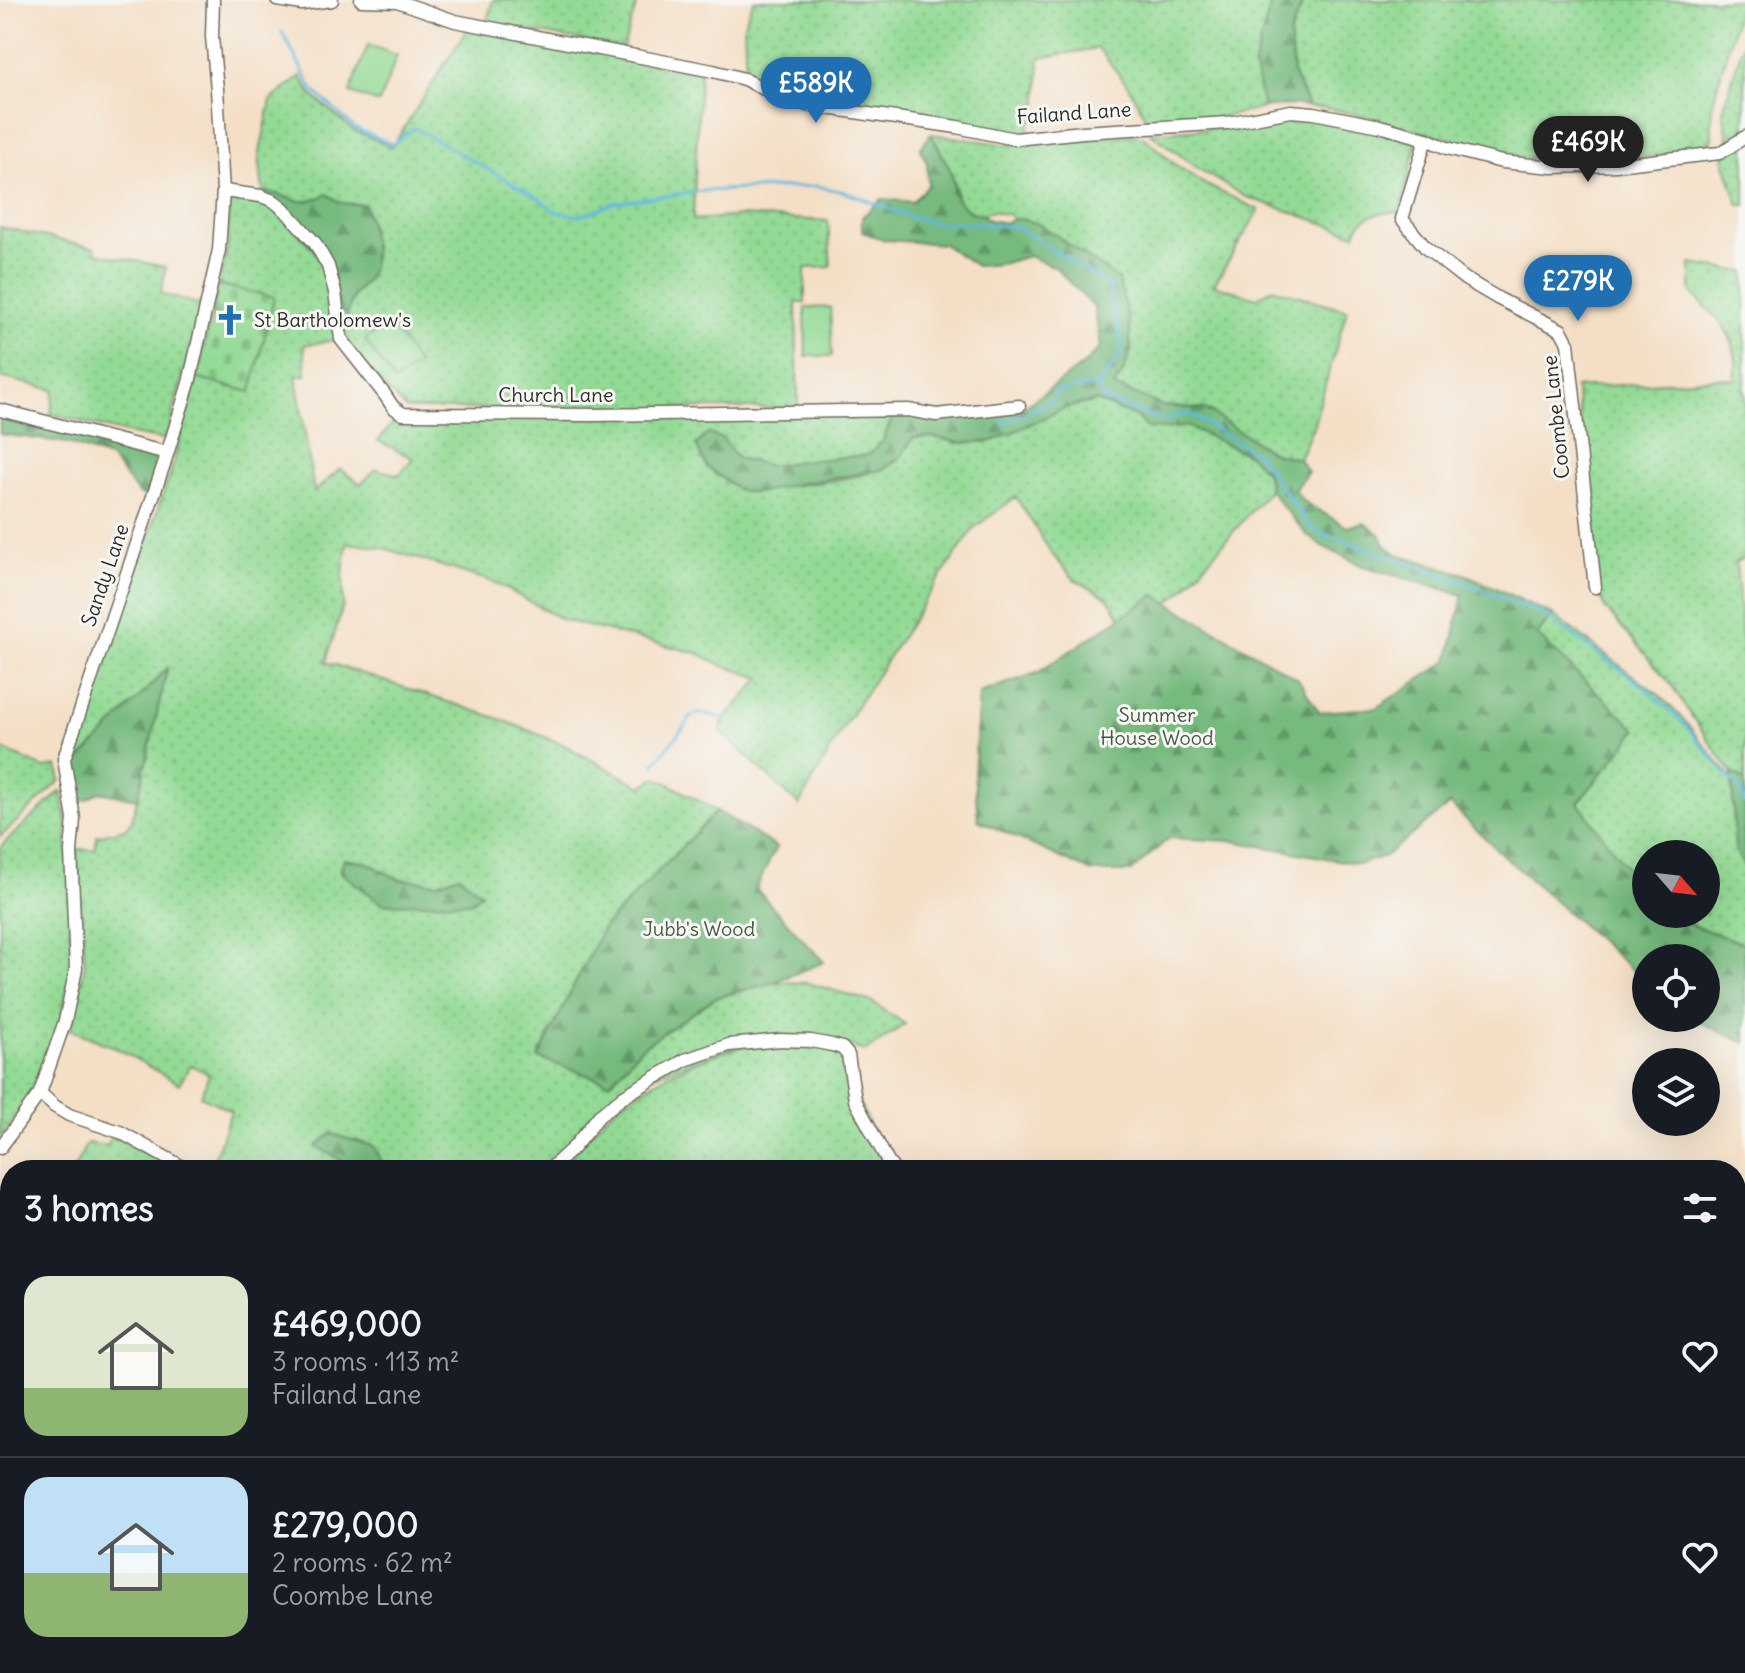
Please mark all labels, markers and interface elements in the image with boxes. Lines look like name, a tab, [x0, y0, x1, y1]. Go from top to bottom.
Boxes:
pin: £589K	[760, 57, 872, 125]
text: £589K	[779, 66, 853, 99]
street label: Failand Lane	[1016, 96, 1132, 129]
pin: £469K	[1532, 116, 1644, 184]
text: £469K	[1551, 125, 1625, 158]
pin: £279K	[1522, 255, 1634, 323]
text: £279K	[1542, 264, 1614, 297]
church icon: St Bartholomew's	[213, 303, 247, 337]
place label: St Bartholomew's	[254, 307, 411, 332]
street label: Coombe Lane	[1537, 354, 1574, 480]
street label: Church Lane	[498, 382, 614, 407]
street label: Sandy Lane	[75, 520, 134, 629]
park label: Summer House Wood	[1100, 702, 1214, 750]
north arrow	[1632, 840, 1720, 928]
map controls	[1632, 840, 1720, 1136]
park label: Jubb's Wood	[643, 916, 756, 941]
button: locate	[1632, 944, 1720, 1032]
button: layers	[1632, 1048, 1720, 1136]
icon: filters	[1678, 1186, 1722, 1230]
text: 3 homes	[24, 1187, 154, 1230]
text: £469,000	[272, 1302, 422, 1345]
icon: home	[88, 1308, 184, 1404]
icon: heart	[1678, 1334, 1722, 1378]
text: 3 rooms · 113 m²	[272, 1345, 459, 1378]
text: Failand Lane	[272, 1378, 421, 1411]
text: £279,000	[272, 1503, 419, 1546]
icon: home	[88, 1509, 184, 1605]
icon: heart	[1678, 1535, 1722, 1579]
text: 2 rooms · 62 m²	[272, 1546, 453, 1579]
text: Coombe Lane	[272, 1579, 433, 1612]

